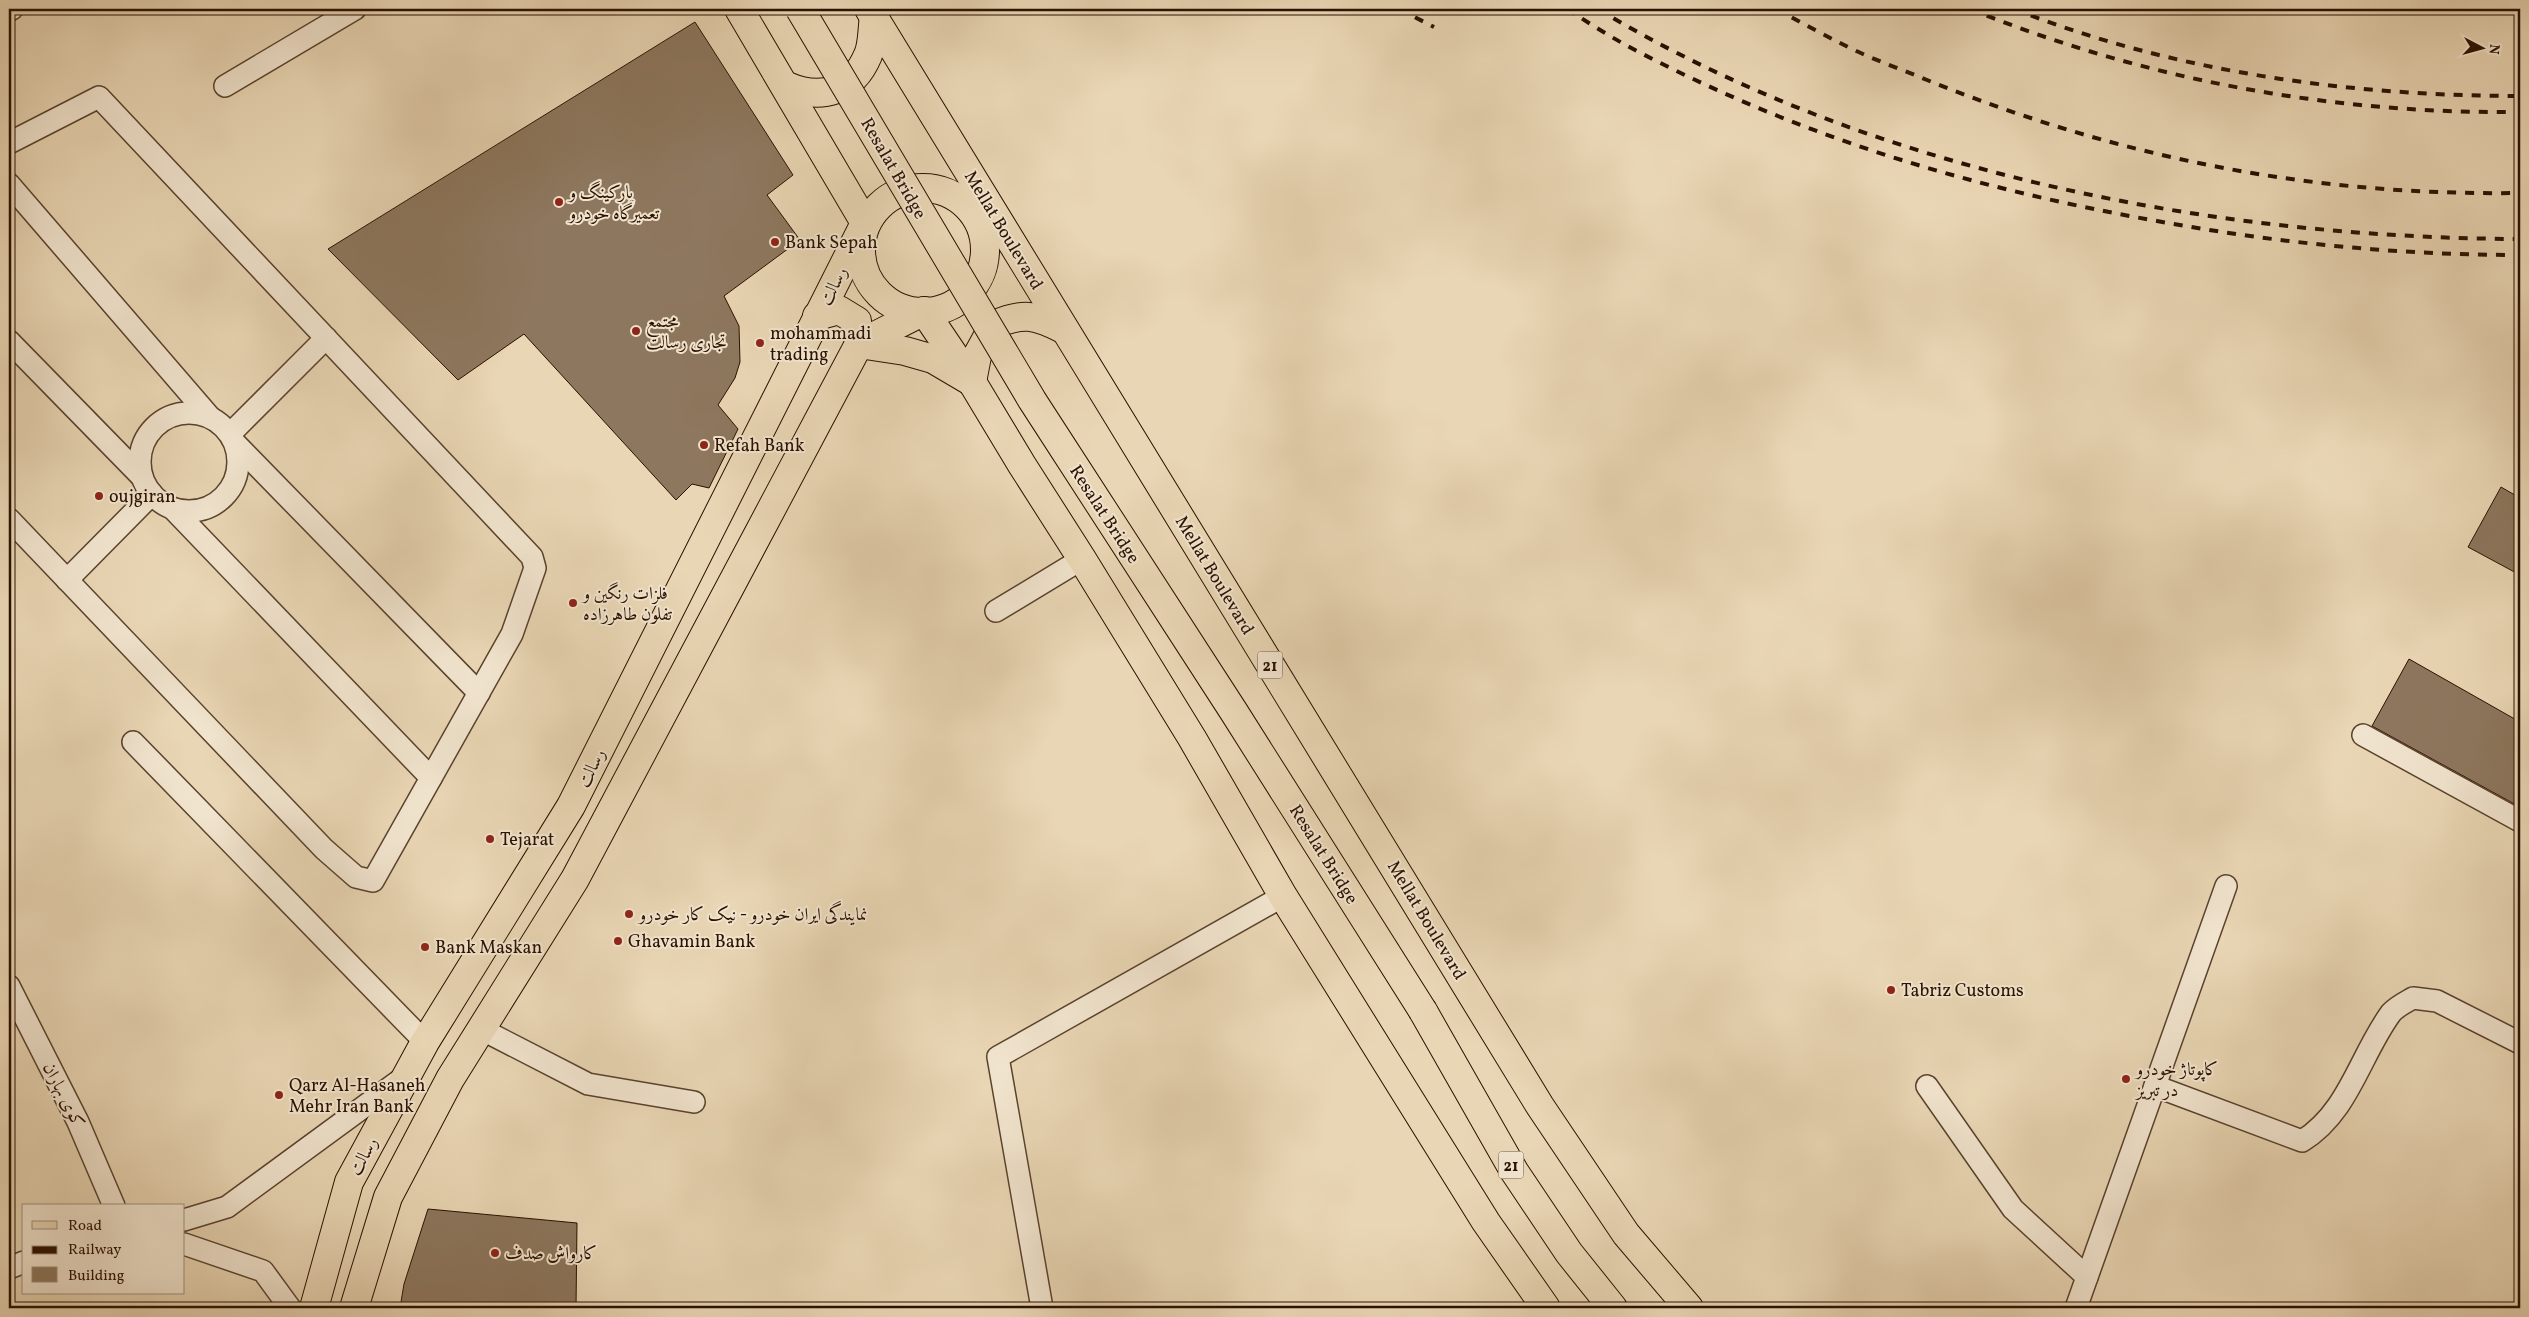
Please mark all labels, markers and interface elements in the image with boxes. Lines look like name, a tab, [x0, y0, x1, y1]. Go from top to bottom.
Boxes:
north arrow	[2456, 22, 2506, 72]
text: N	[2483, 43, 2503, 55]
street label: Resalat Bridge	[854, 113, 932, 224]
street label: Mellat Boulevard	[957, 166, 1048, 295]
place label: پارکینگ و تعمیرگاه خودرو	[567, 180, 660, 227]
marker: پارکینگ و تعمیرگاه خودرو	[553, 196, 565, 208]
place label: Bank Sepah	[785, 231, 878, 256]
marker: Bank Sepah	[769, 236, 781, 248]
street label: رسالت	[814, 263, 855, 310]
place label: مجتمع تجاری رسالت	[646, 310, 727, 356]
place label: mohammadi trading	[770, 322, 871, 368]
marker: مجتمع تجاری رسالت	[630, 325, 642, 337]
marker: mohammadi trading	[754, 337, 766, 349]
place label: Refah Bank	[714, 434, 805, 459]
marker: Refah Bank	[698, 439, 710, 451]
street label: Resalat Bridge	[1062, 461, 1145, 569]
place label: oujgiran	[109, 485, 176, 510]
marker: oujgiran	[93, 490, 105, 502]
street label: Mellat Boulevard	[1168, 511, 1259, 640]
place label: فلزات رنگین و تفلون طاهرزاده	[581, 581, 672, 628]
marker: فلزات رنگین و تفلون طاهرزاده	[567, 597, 579, 609]
road number: 21	[1258, 652, 1282, 678]
street label: رسالت	[572, 745, 613, 792]
street label: Resalat Bridge	[1282, 800, 1363, 909]
place label: Tejarat	[500, 828, 554, 853]
marker: Tejarat	[484, 833, 496, 845]
street label: Mellat Boulevard	[1380, 856, 1471, 985]
place label: نمایندگی ایران خودرو - نیک کار خودرو	[637, 900, 867, 928]
marker: نمایندگی ایران خودرو - نیک کار خودرو	[623, 908, 635, 920]
place label: Ghavamin Bank	[628, 930, 755, 955]
marker: Ghavamin Bank	[612, 935, 624, 947]
place label: Bank Maskan	[435, 936, 543, 961]
marker: Bank Maskan	[419, 941, 431, 953]
place label: Tabriz Customs	[1901, 979, 2024, 1004]
marker: Tabriz Customs	[1885, 984, 1897, 996]
place label: کاپوتاژ خودرو در تبریز	[2134, 1058, 2218, 1104]
street label: کوی بهاران	[36, 1059, 90, 1133]
marker: کاپوتاژ خودرو در تبریز	[2120, 1073, 2132, 1085]
place label: Qarz Al-Hasaneh Mehr Iran Bank	[289, 1074, 426, 1120]
marker: Qarz Al-Hasaneh Mehr Iran Bank	[273, 1089, 285, 1101]
street label: رسالت	[344, 1133, 385, 1181]
road number: 21	[1498, 1152, 1524, 1178]
legend	[22, 1204, 185, 1294]
text: Road	[68, 1216, 102, 1237]
text: Railway	[68, 1240, 121, 1261]
place label: کارواش صدف	[505, 1242, 597, 1267]
marker: کارواش صدف	[489, 1247, 501, 1259]
text: Building	[68, 1266, 125, 1287]

